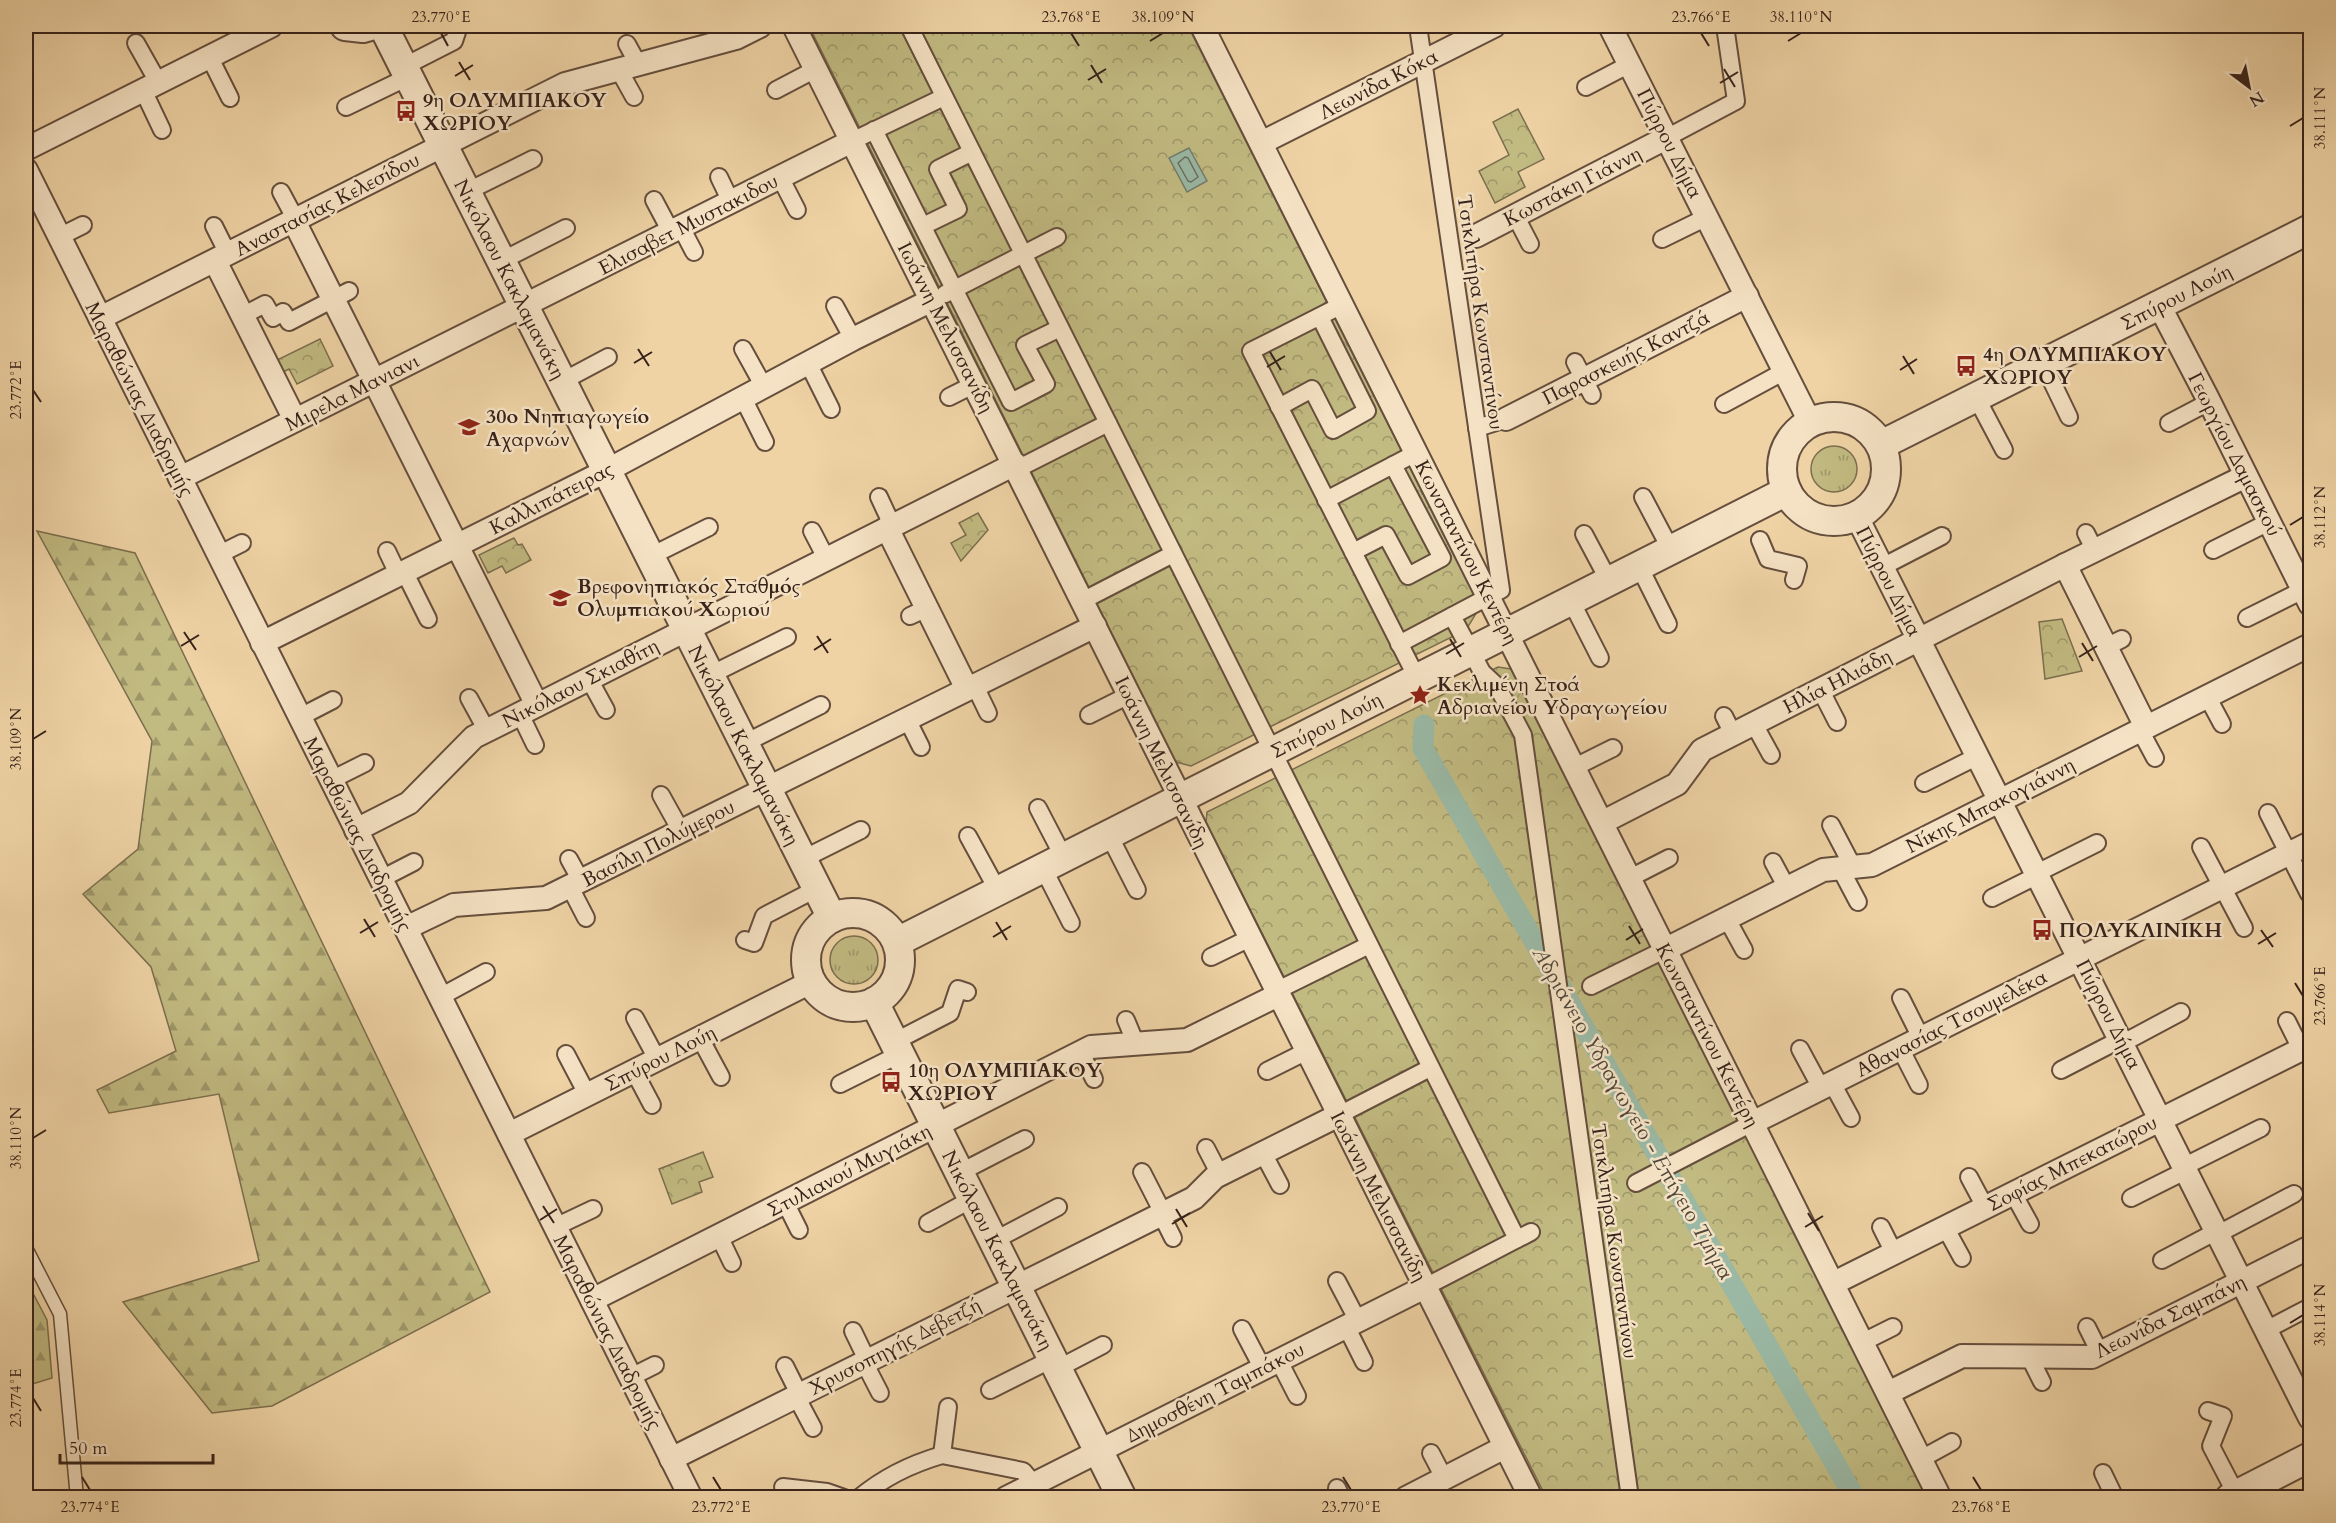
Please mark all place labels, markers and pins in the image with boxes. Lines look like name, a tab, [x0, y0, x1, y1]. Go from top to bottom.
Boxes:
place label: 9η ΟΛΥΜΠΙΑΚΟΥ ΧΩΡΙΟΥ	[423, 87, 607, 137]
bus stop icon: 9η ΟΛΥΜΠΙΑΚΟΥ ΧΩΡΙΟΥ	[394, 99, 418, 123]
place label: 4η ΟΛΥΜΠΙΑΚΟΥ ΧΩΡΙΟΥ	[1983, 341, 2167, 391]
bus stop icon: 4η ΟΛΥΜΠΙΑΚΟΥ ΧΩΡΙΟΥ	[1954, 354, 1978, 378]
place label: 30ο Νηπιαγωγείο Αχαρνών	[486, 403, 649, 453]
school or university icon: 30ο Νηπιαγωγείο Αχαρνών	[457, 415, 481, 439]
place label: Βρεφονηπιακός Σταθμός Ολυμπιακού Χωριού	[577, 573, 801, 623]
school or university icon: Βρεφονηπιακός Σταθμός Ολυμπιακού Χωριού	[548, 586, 572, 610]
place label: Κεκλιμένη Στοά Αδριανείου Υδραγωγείου	[1437, 671, 1667, 721]
place icon: Κεκλιμένη Στοά Αδριανείου Υδραγωγείου	[1408, 683, 1432, 707]
place label: ΠΟΛΥΚΛΙΝΙΚΗ	[2059, 917, 2223, 944]
bus stop icon: ΠΟΛΥΚΛΙΝΙΚΗ	[2030, 918, 2054, 942]
place label: 10η ΟΛΥΜΠΙΑΚΟΥ ΧΩΡΙΟΥ	[908, 1057, 1102, 1107]
bus stop icon: 10η ΟΛΥΜΠΙΑΚΟΥ ΧΩΡΙΟΥ	[879, 1070, 903, 1094]

